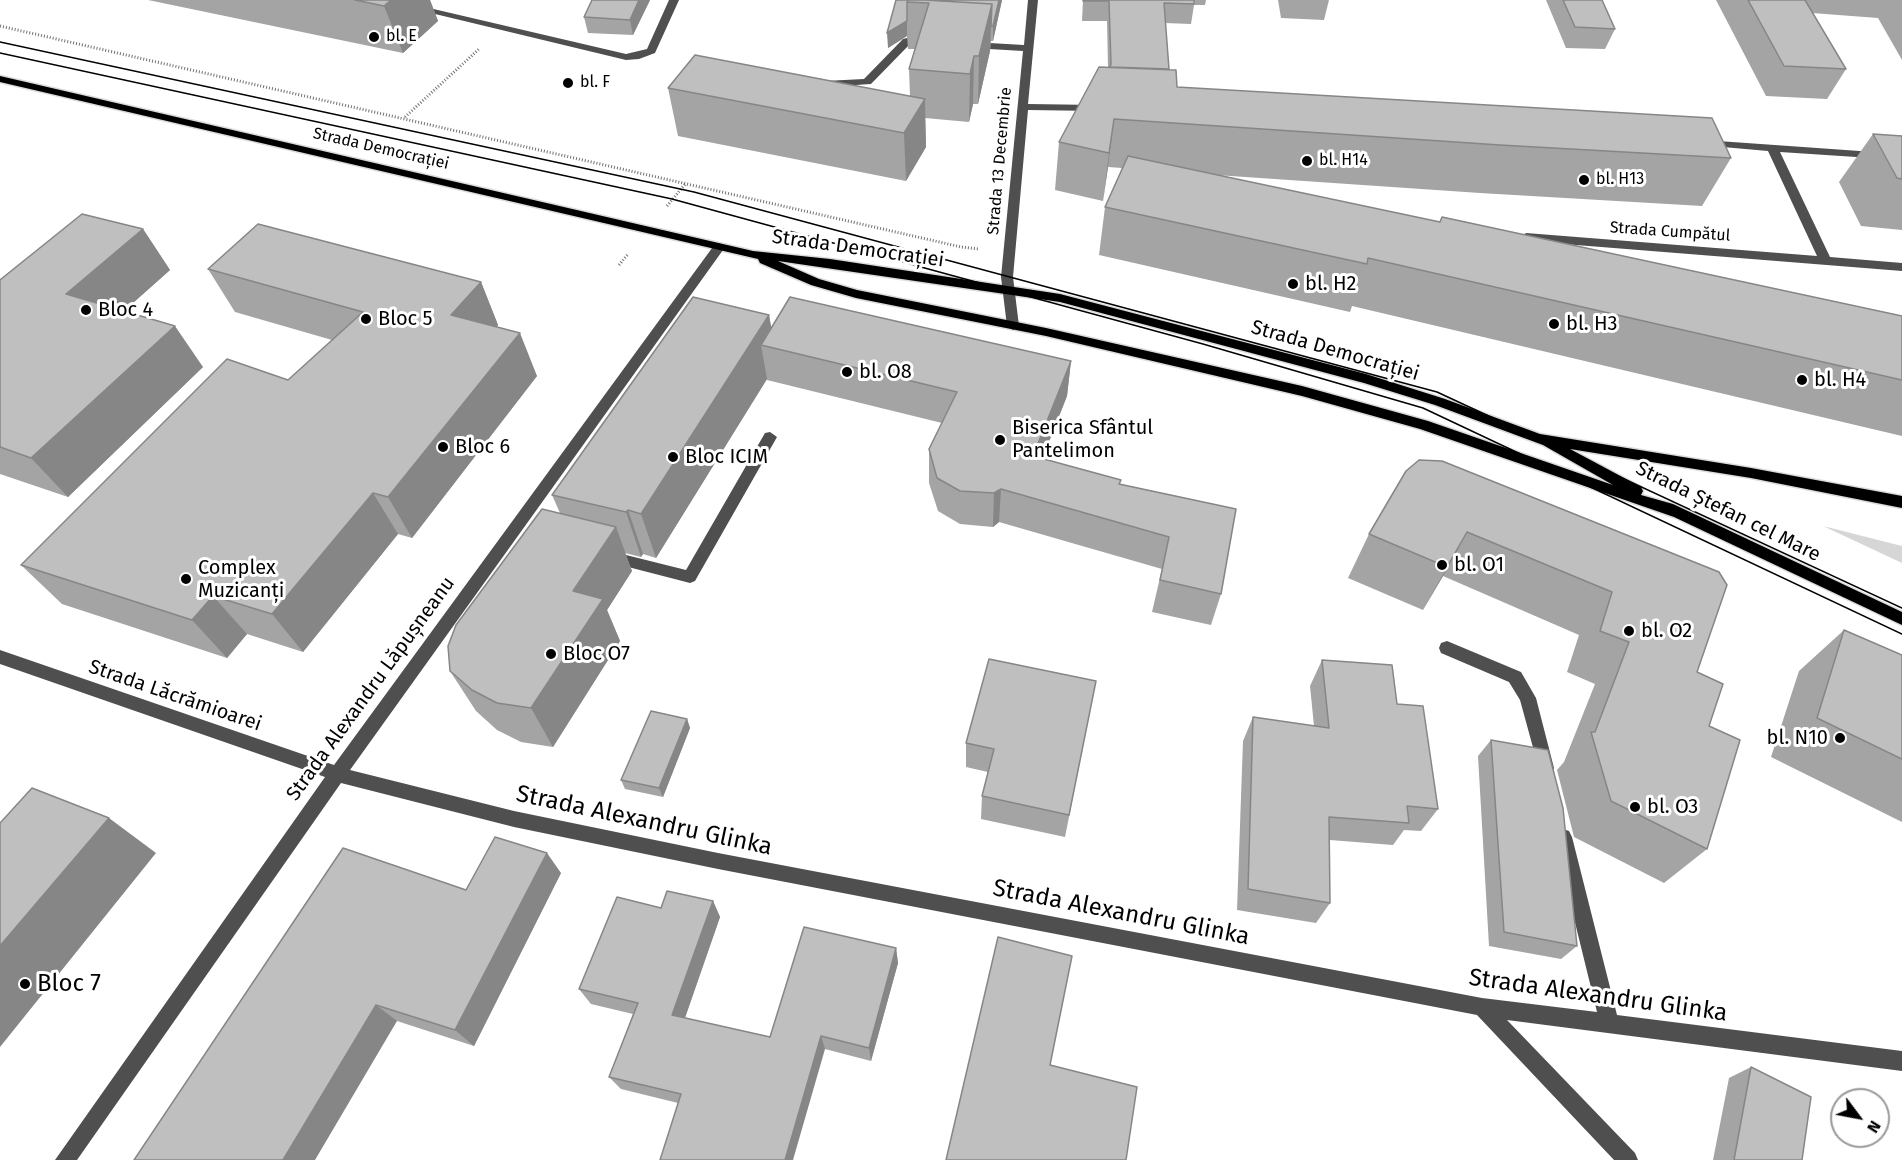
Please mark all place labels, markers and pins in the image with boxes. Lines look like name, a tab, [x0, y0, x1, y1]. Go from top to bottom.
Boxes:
place label: bl. E	[386, 27, 417, 47]
marker: bl. E	[367, 30, 381, 44]
place label: bl. F	[580, 73, 610, 93]
marker: bl. F	[561, 76, 575, 90]
place label: bl. H14	[1319, 151, 1368, 171]
marker: bl. H14	[1300, 154, 1314, 168]
place label: bl. H13	[1596, 170, 1644, 190]
marker: bl. H13	[1577, 173, 1591, 187]
place label: bl. H2	[1305, 272, 1356, 296]
marker: bl. H2	[1286, 277, 1300, 291]
place label: Bloc 4	[98, 298, 153, 322]
marker: Bloc 4	[79, 303, 93, 317]
place label: Bloc 5	[378, 307, 432, 331]
marker: Bloc 5	[359, 312, 373, 326]
place label: bl. H3	[1566, 312, 1617, 336]
marker: bl. H3	[1547, 317, 1561, 331]
place label: bl. O8	[859, 360, 912, 384]
marker: bl. O8	[840, 365, 854, 379]
place label: bl. H4	[1814, 368, 1866, 392]
marker: bl. H4	[1795, 373, 1809, 387]
place label: Biserica Sfântul Pantelimon	[1012, 416, 1153, 463]
marker: Biserica Sfântul Pantelimon	[993, 433, 1007, 447]
place label: Bloc 6	[455, 435, 510, 459]
marker: Bloc 6	[436, 440, 450, 454]
place label: Bloc ICIM	[685, 445, 768, 469]
marker: Bloc ICIM	[666, 450, 680, 464]
place label: bl. O1	[1454, 553, 1504, 577]
place label: Complex Muzicanți	[198, 556, 284, 603]
marker: bl. O1	[1435, 558, 1449, 572]
marker: Complex Muzicanți	[179, 572, 193, 586]
place label: bl. O2	[1641, 619, 1692, 643]
marker: bl. O2	[1622, 624, 1636, 638]
place label: Bloc O7	[563, 642, 630, 666]
marker: Bloc O7	[544, 647, 558, 661]
place label: bl. N10	[1767, 726, 1828, 750]
marker: bl. N10	[1833, 731, 1847, 745]
place label: bl. O3	[1647, 795, 1698, 819]
marker: bl. O3	[1628, 800, 1642, 814]
place label: Bloc 7	[37, 970, 101, 998]
marker: Bloc 7	[18, 977, 32, 991]

